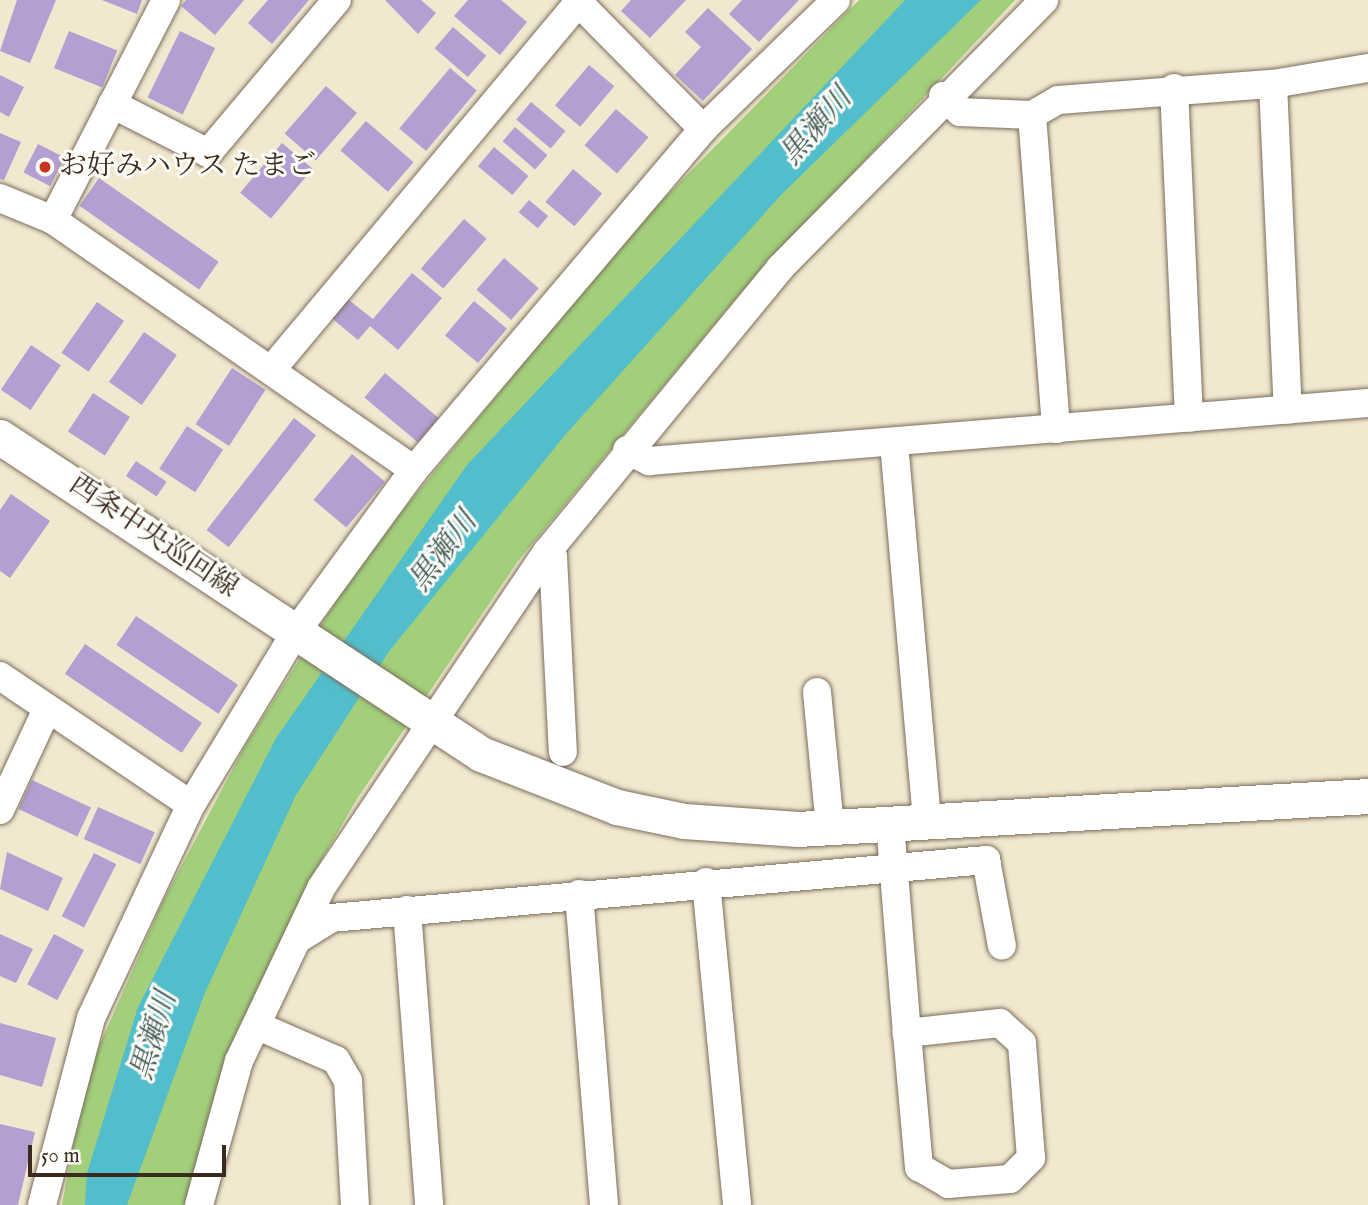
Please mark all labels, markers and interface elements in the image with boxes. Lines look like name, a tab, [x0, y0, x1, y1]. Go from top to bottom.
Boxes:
water label: 黒瀬川	[774, 81, 860, 173]
place label: お好みハウス たまご	[59, 150, 317, 184]
marker: お好みハウス たまご	[37, 159, 53, 175]
street label: 西条中央巡回線	[62, 468, 244, 606]
water label: 黒瀬川	[403, 505, 485, 599]
water label: 黒瀬川	[125, 988, 185, 1084]
scale bar	[32, 1132, 229, 1176]
text: 50 m	[41, 1143, 80, 1170]

